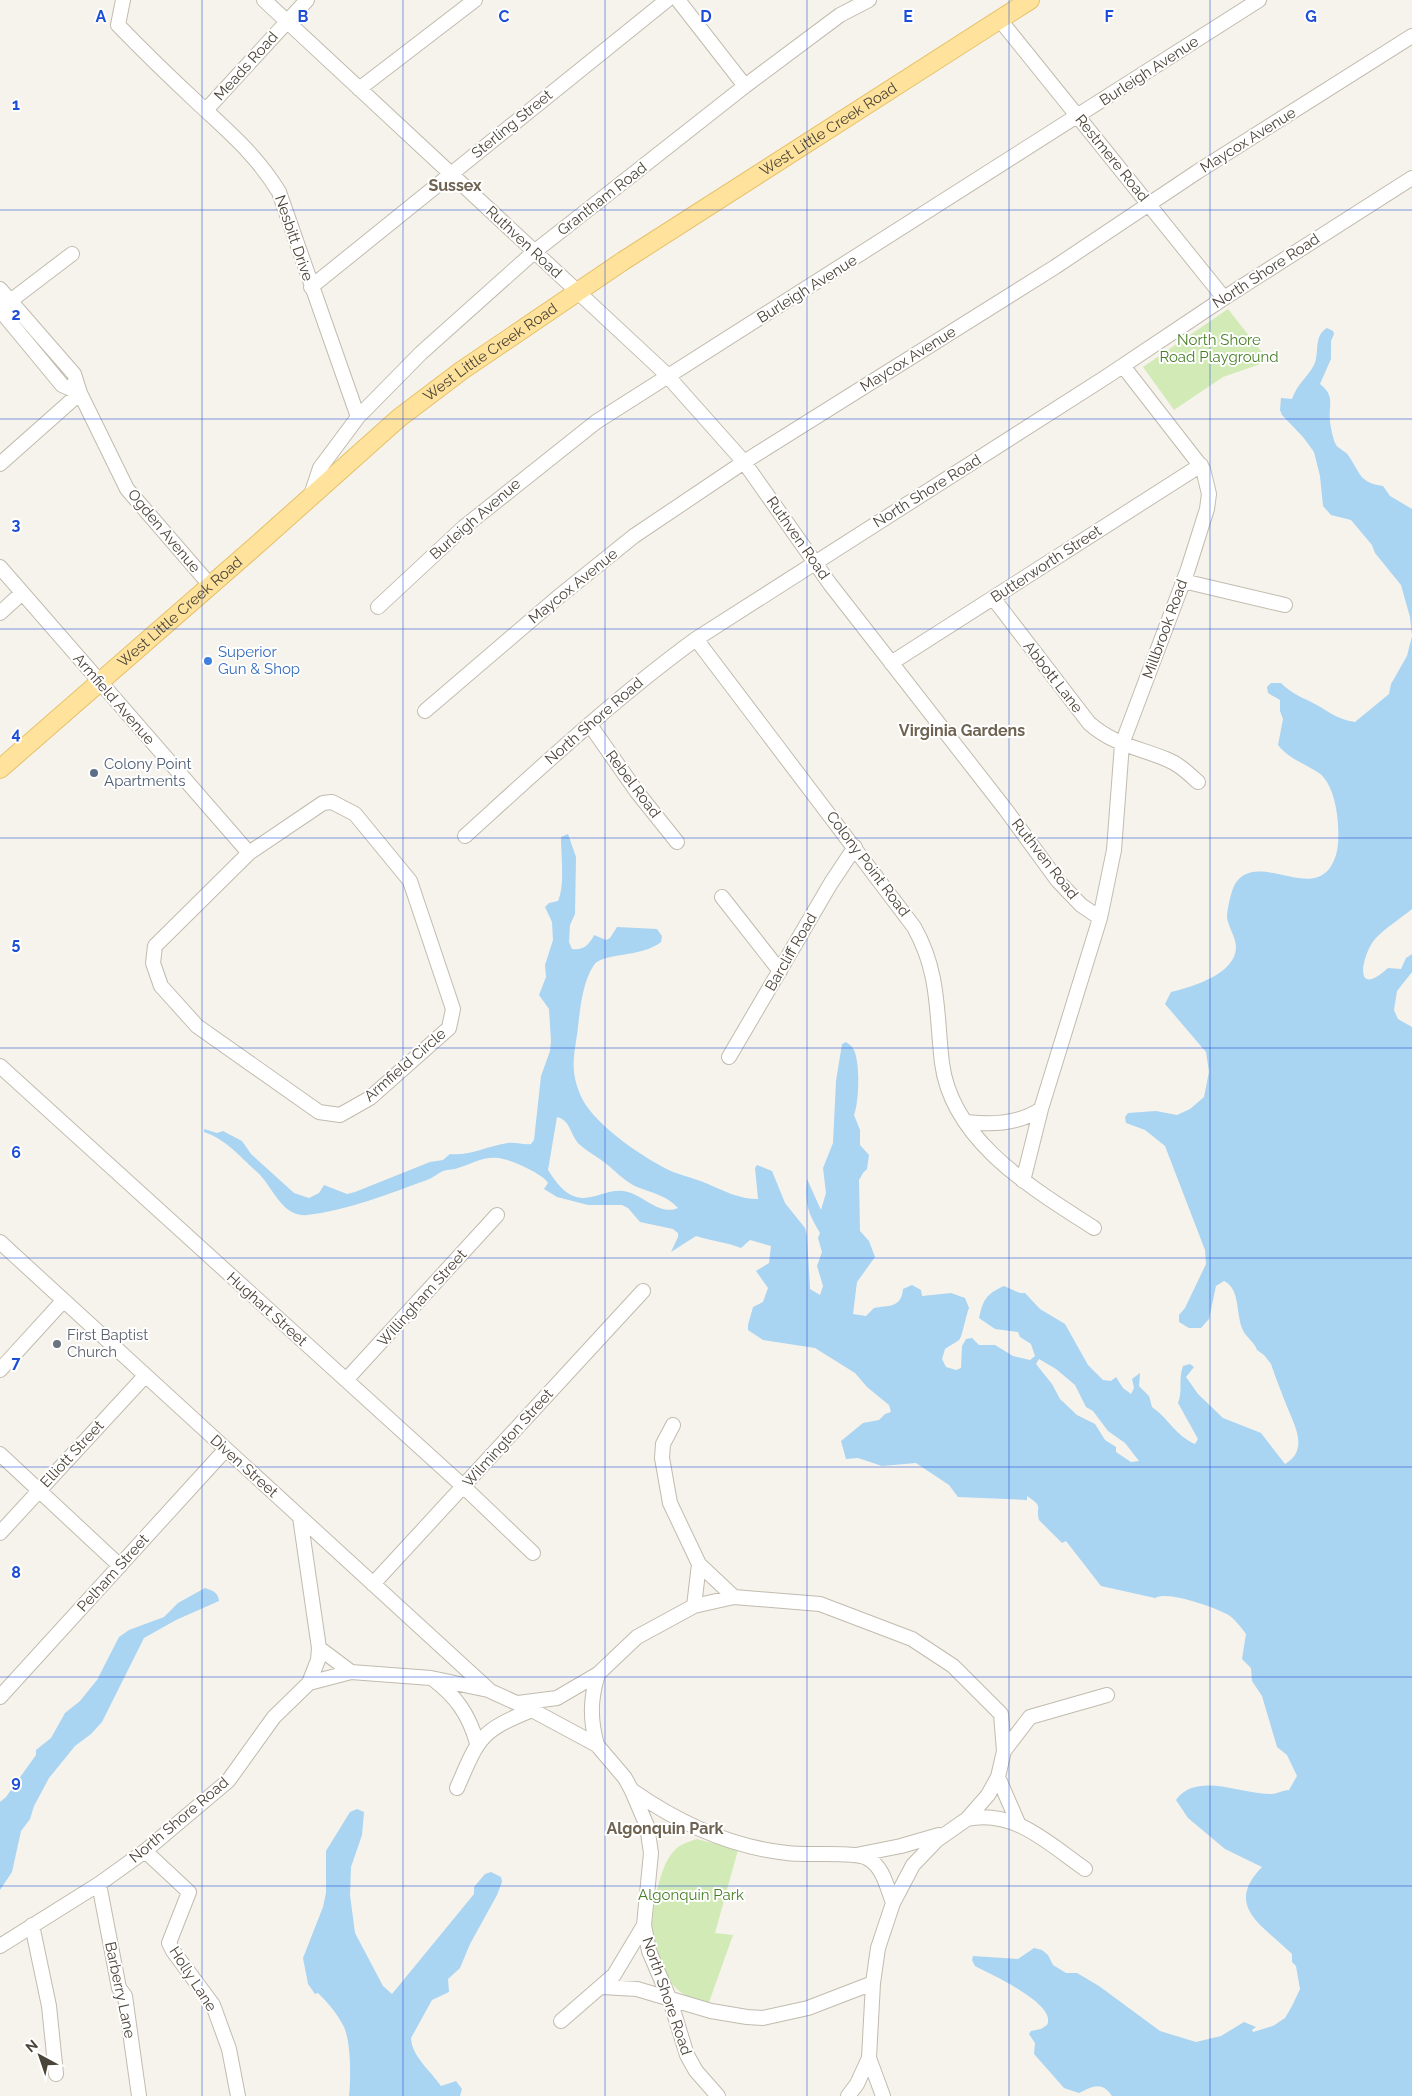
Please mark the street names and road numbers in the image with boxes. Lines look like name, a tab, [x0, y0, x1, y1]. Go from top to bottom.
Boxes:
street label: Meads Road	[210, 28, 282, 104]
street label: Burleigh Avenue	[1096, 32, 1202, 110]
street label: West Little Creek Road	[756, 79, 900, 180]
street label: Sterling Street	[468, 86, 556, 162]
street label: Maycox Avenue	[1197, 103, 1299, 177]
street label: Restmere Road	[1071, 111, 1153, 205]
street label: Grantham Road	[554, 159, 650, 239]
street label: Nesbitt Drive	[271, 193, 317, 284]
street label: Ruthven Road	[482, 202, 566, 282]
street label: North Shore Road	[1209, 230, 1323, 312]
street label: Burleigh Avenue	[754, 251, 860, 327]
street label: West Little Creek Road	[420, 299, 561, 405]
street label: Maycox Avenue	[857, 322, 959, 396]
street label: North Shore Road	[870, 451, 984, 531]
street label: Burleigh Avenue	[426, 475, 524, 563]
street label: Ogden Avenue	[124, 486, 204, 577]
street label: Ruthven Road	[763, 493, 833, 583]
street label: Butterworth Street	[987, 522, 1105, 606]
street label: Maycox Avenue	[525, 545, 621, 627]
street label: West Little Creek Road	[114, 553, 246, 671]
street label: Millbrook Road	[1139, 577, 1191, 681]
street label: Abbott Lane	[1019, 638, 1087, 716]
street label: Armfield Avenue	[70, 650, 159, 748]
street label: North Shore Road	[541, 674, 647, 768]
street label: Rebel Road	[602, 747, 664, 821]
street label: Colony Point Road	[823, 808, 913, 920]
street label: Ruthven Road	[1008, 815, 1082, 903]
street label: Barcliff Road	[761, 910, 821, 994]
street label: Armfield Circle	[360, 1024, 450, 1105]
street label: Willingham Street	[374, 1246, 470, 1350]
street label: Hughart Street	[223, 1268, 311, 1350]
street label: Wilmington Street	[459, 1385, 557, 1491]
street label: Elliott Street	[36, 1417, 108, 1491]
street label: Diven Street	[207, 1431, 281, 1501]
street label: Pelham Street	[73, 1530, 153, 1616]
street label: North Shore Road	[126, 1773, 232, 1867]
street label: North Shore Road	[638, 1935, 696, 2057]
street label: Barberry Lane	[101, 1940, 139, 2040]
street label: Holly Lane	[165, 1943, 221, 2015]

